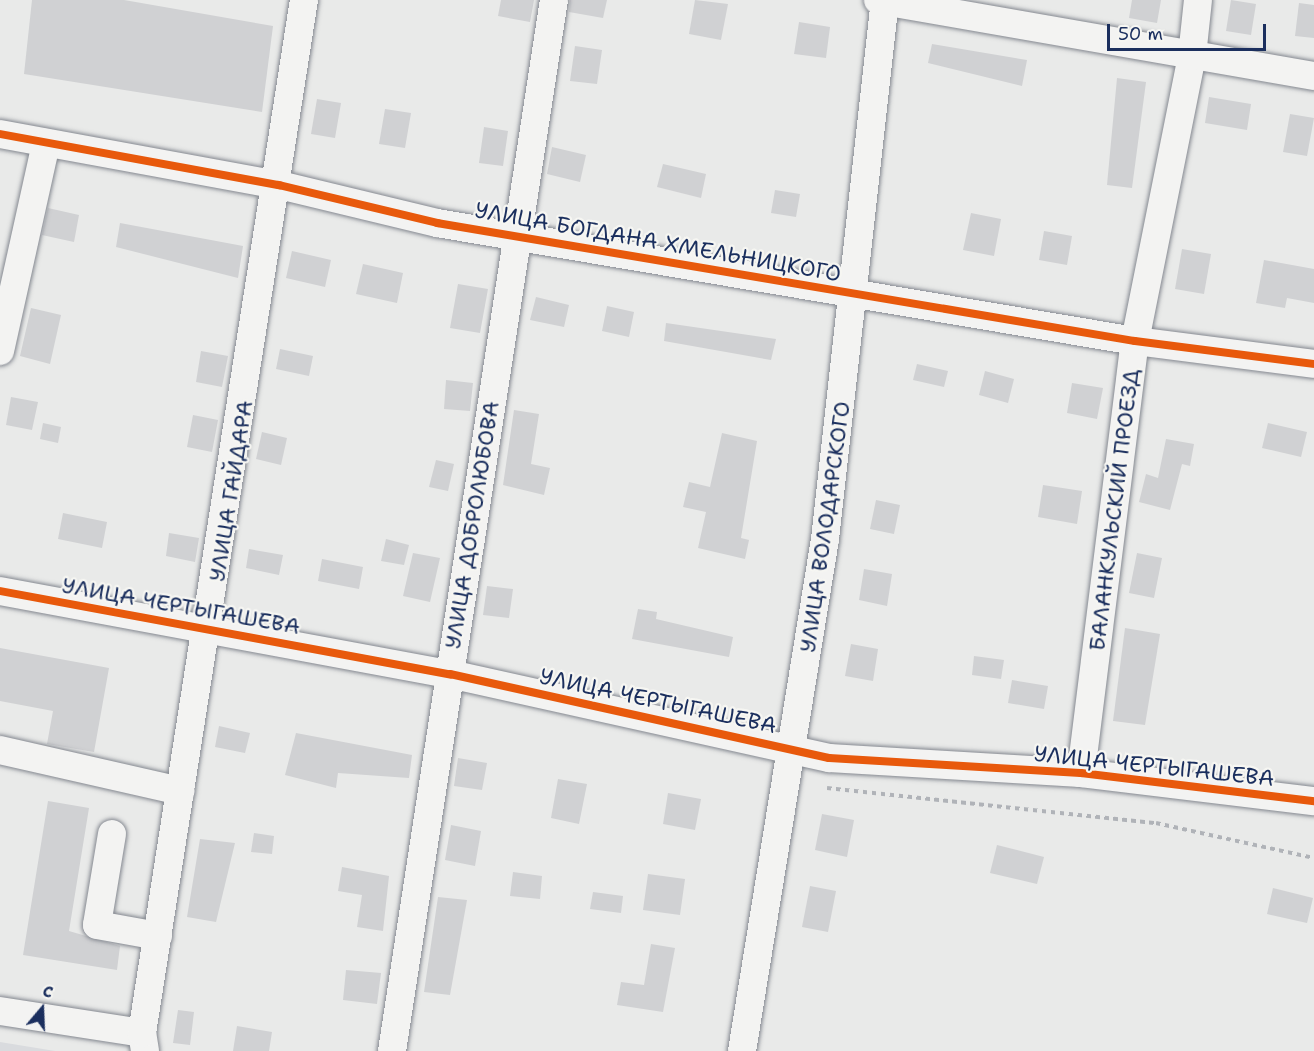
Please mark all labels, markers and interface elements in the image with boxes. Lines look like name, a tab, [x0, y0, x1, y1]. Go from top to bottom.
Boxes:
scale bar	[1110, 12, 1269, 50]
text: 50 m	[1118, 22, 1163, 46]
street label: УЛИЦА БОГДАНА ХМЕЛЬНИЦКОГО	[473, 197, 843, 287]
street label: БАЛАНКУЛЬСКИЙ ПРОЕЗД	[1084, 367, 1144, 653]
street label: УЛИЦА ГАЙДАРА	[204, 398, 258, 584]
street label: УЛИЦА ДОБРОЛЮБОВА	[439, 399, 505, 651]
street label: УЛИЦА ВОЛОДАРСКОГО	[794, 400, 856, 654]
street label: УЛИЦА ЧЕРТЫГАШЕВА	[60, 572, 302, 640]
street label: УЛИЦА ЧЕРТЫГАШЕВА	[537, 663, 779, 739]
street label: УЛИЦА ЧЕРТЫГАШЕВА	[1033, 740, 1275, 792]
north arrow	[12, 979, 72, 1039]
text: С	[40, 980, 56, 1003]

